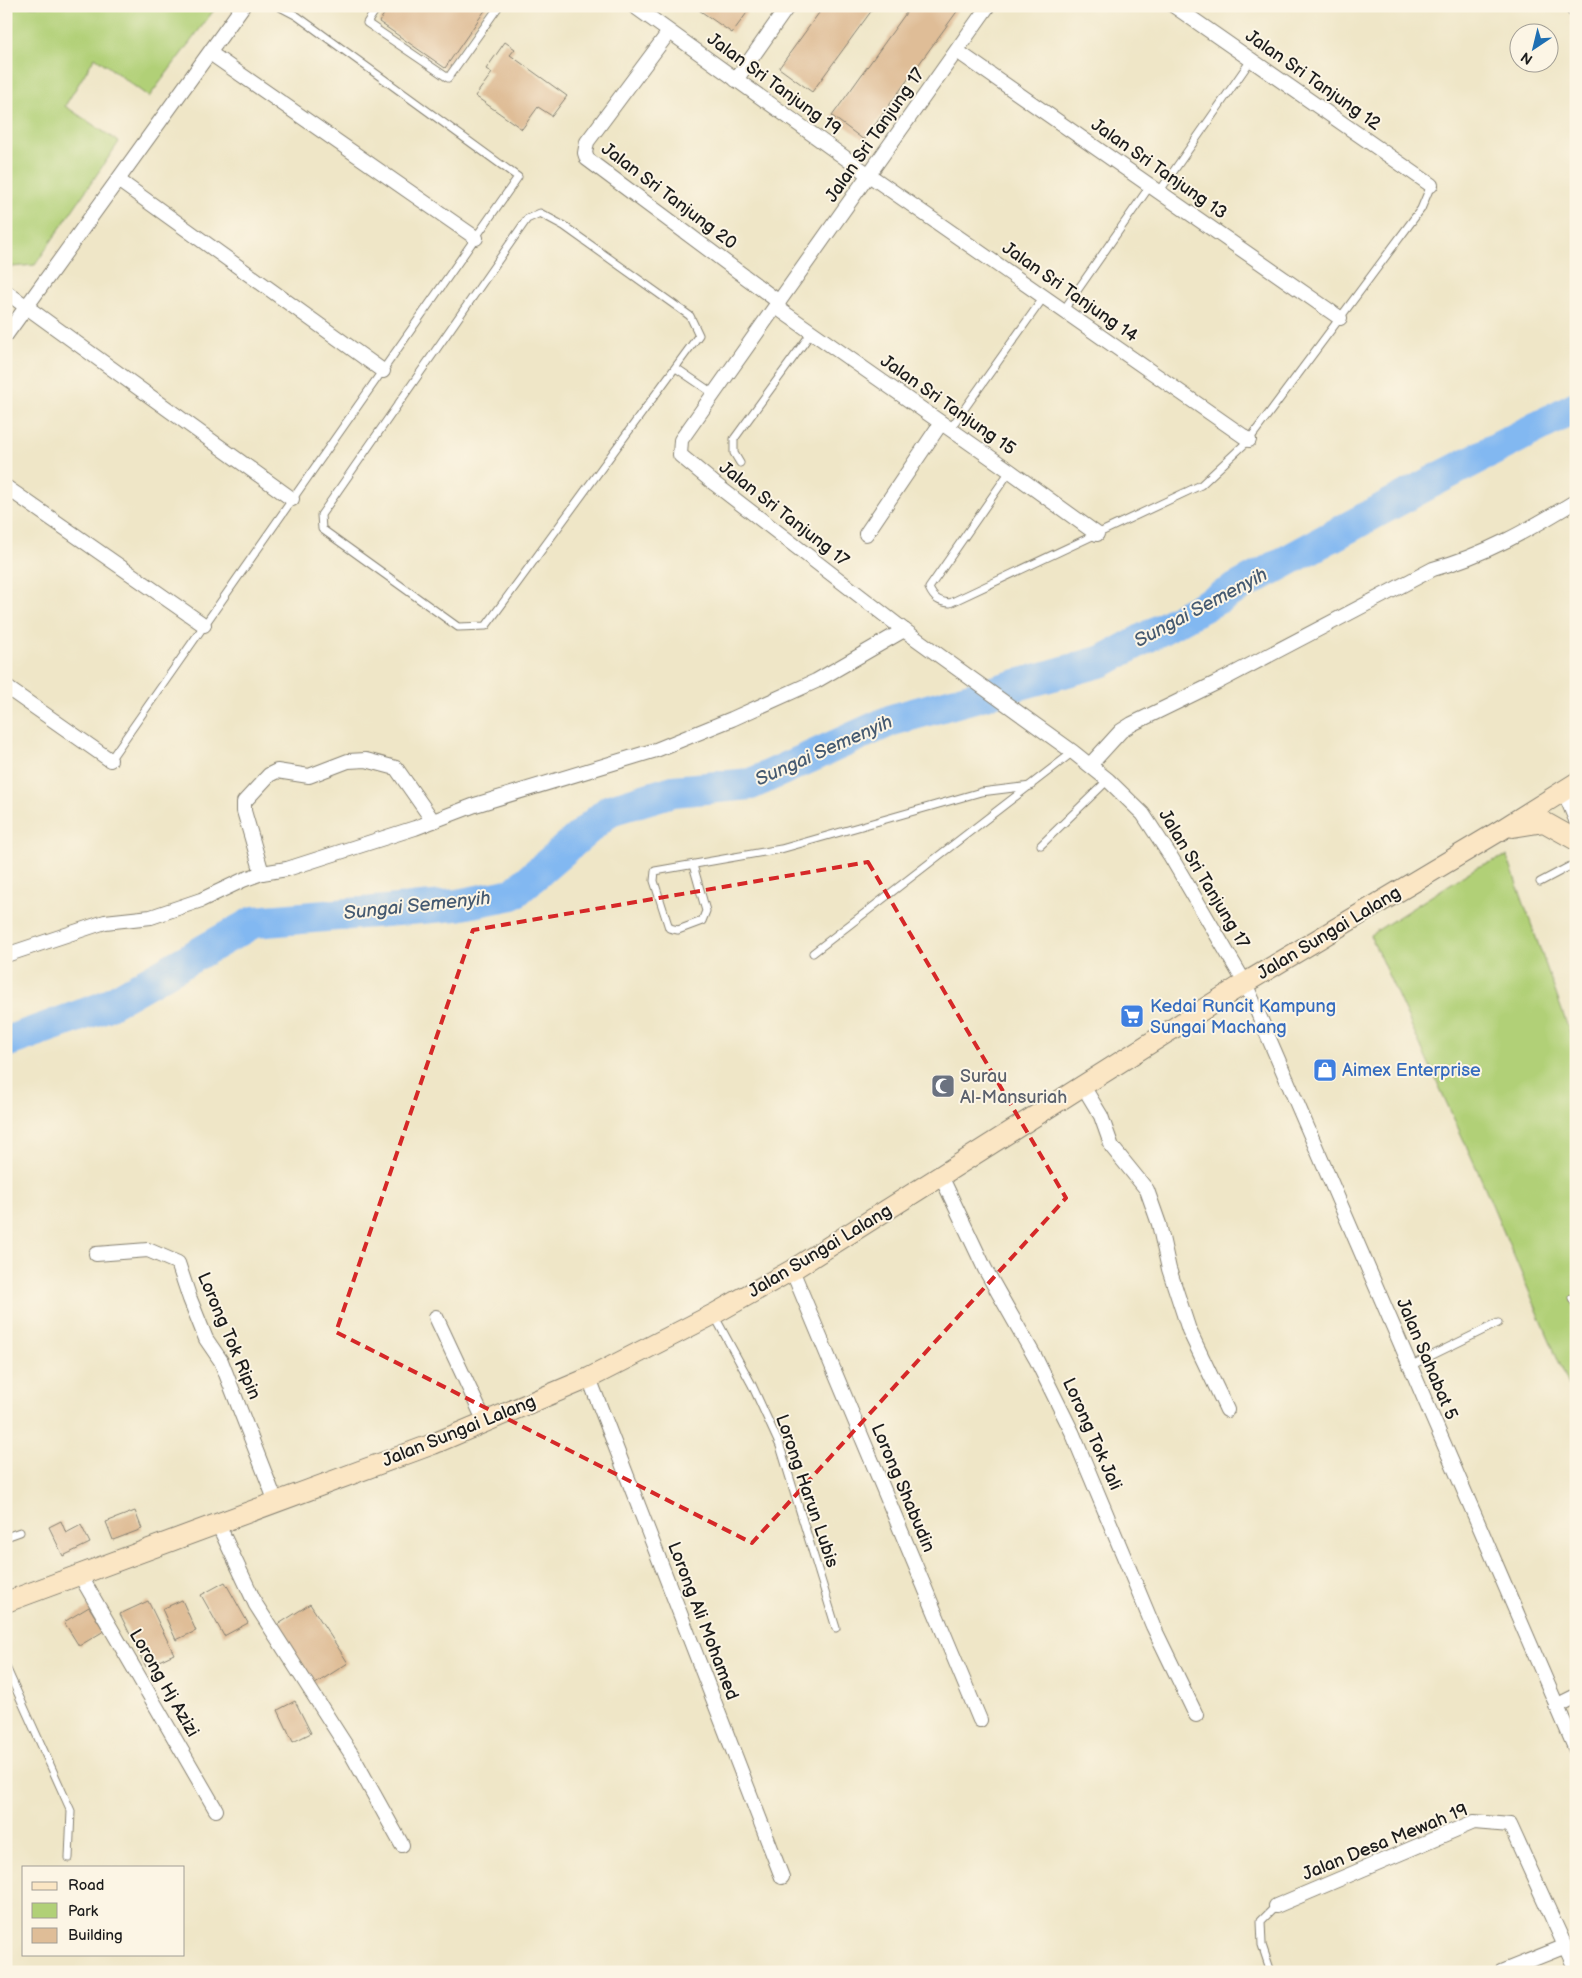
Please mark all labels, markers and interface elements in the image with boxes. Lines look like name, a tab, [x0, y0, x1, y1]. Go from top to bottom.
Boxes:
north arrow	[1510, 22, 1560, 72]
street label: Jalan Sri Tanjung 12	[1241, 25, 1385, 135]
street label: Jalan Sri Tanjung 19	[703, 28, 845, 140]
text: N	[1518, 48, 1536, 68]
street label: Jalan Sri Tanjung 17	[821, 64, 929, 206]
street label: Jalan Sri Tanjung 13	[1087, 114, 1231, 224]
street label: Jalan Sri Tanjung 20	[597, 138, 741, 254]
street label: Jalan Sri Tanjung 14	[998, 237, 1142, 347]
street label: Jalan Sri Tanjung 15	[876, 350, 1020, 460]
street label: Jalan Sri Tanjung 17	[715, 457, 853, 571]
water label: Sungai Semenyih	[1130, 563, 1272, 653]
water label: Sungai Semenyih	[752, 710, 896, 792]
street label: Jalan Sri Tanjung 17	[1154, 806, 1254, 953]
street label: Jalan Sungai Lalang	[1254, 882, 1404, 984]
water label: Sungai Semenyih	[342, 887, 492, 925]
place label: Kedai Runcit Kampung Sungai Machang	[1150, 996, 1336, 1038]
supermarket icon: Kedai Runcit Kampung Sungai Machang	[1119, 1003, 1145, 1029]
shop icon: Aimex Enterprise	[1312, 1057, 1338, 1083]
place label: Aimex Enterprise	[1342, 1060, 1481, 1081]
place label: Surau Al-Mansuriah	[960, 1066, 1067, 1108]
mosque icon: Surau Al-Mansuriah	[930, 1073, 956, 1099]
street label: Jalan Sungai Lalang	[745, 1200, 895, 1302]
street label: Lorong Tok Ripin	[193, 1269, 265, 1403]
street label: Jalan Sahabat 5	[1392, 1295, 1462, 1423]
street label: Lorong Tok Jali	[1058, 1375, 1126, 1493]
street label: Jalan Sungai Lalang	[379, 1391, 539, 1471]
street label: Lorong Harun Lubis	[771, 1412, 843, 1570]
street label: Lorong Shabudin	[867, 1421, 939, 1555]
street label: Lorong Ali Mohamed	[663, 1539, 743, 1703]
street label: Lorong Hj Azizi	[125, 1625, 203, 1741]
street label: Jalan Desa Mewah 19	[1299, 1799, 1471, 1885]
legend	[22, 1866, 185, 1956]
text: Road	[68, 1876, 104, 1895]
text: Park	[68, 1902, 99, 1921]
text: Building	[68, 1926, 123, 1945]

